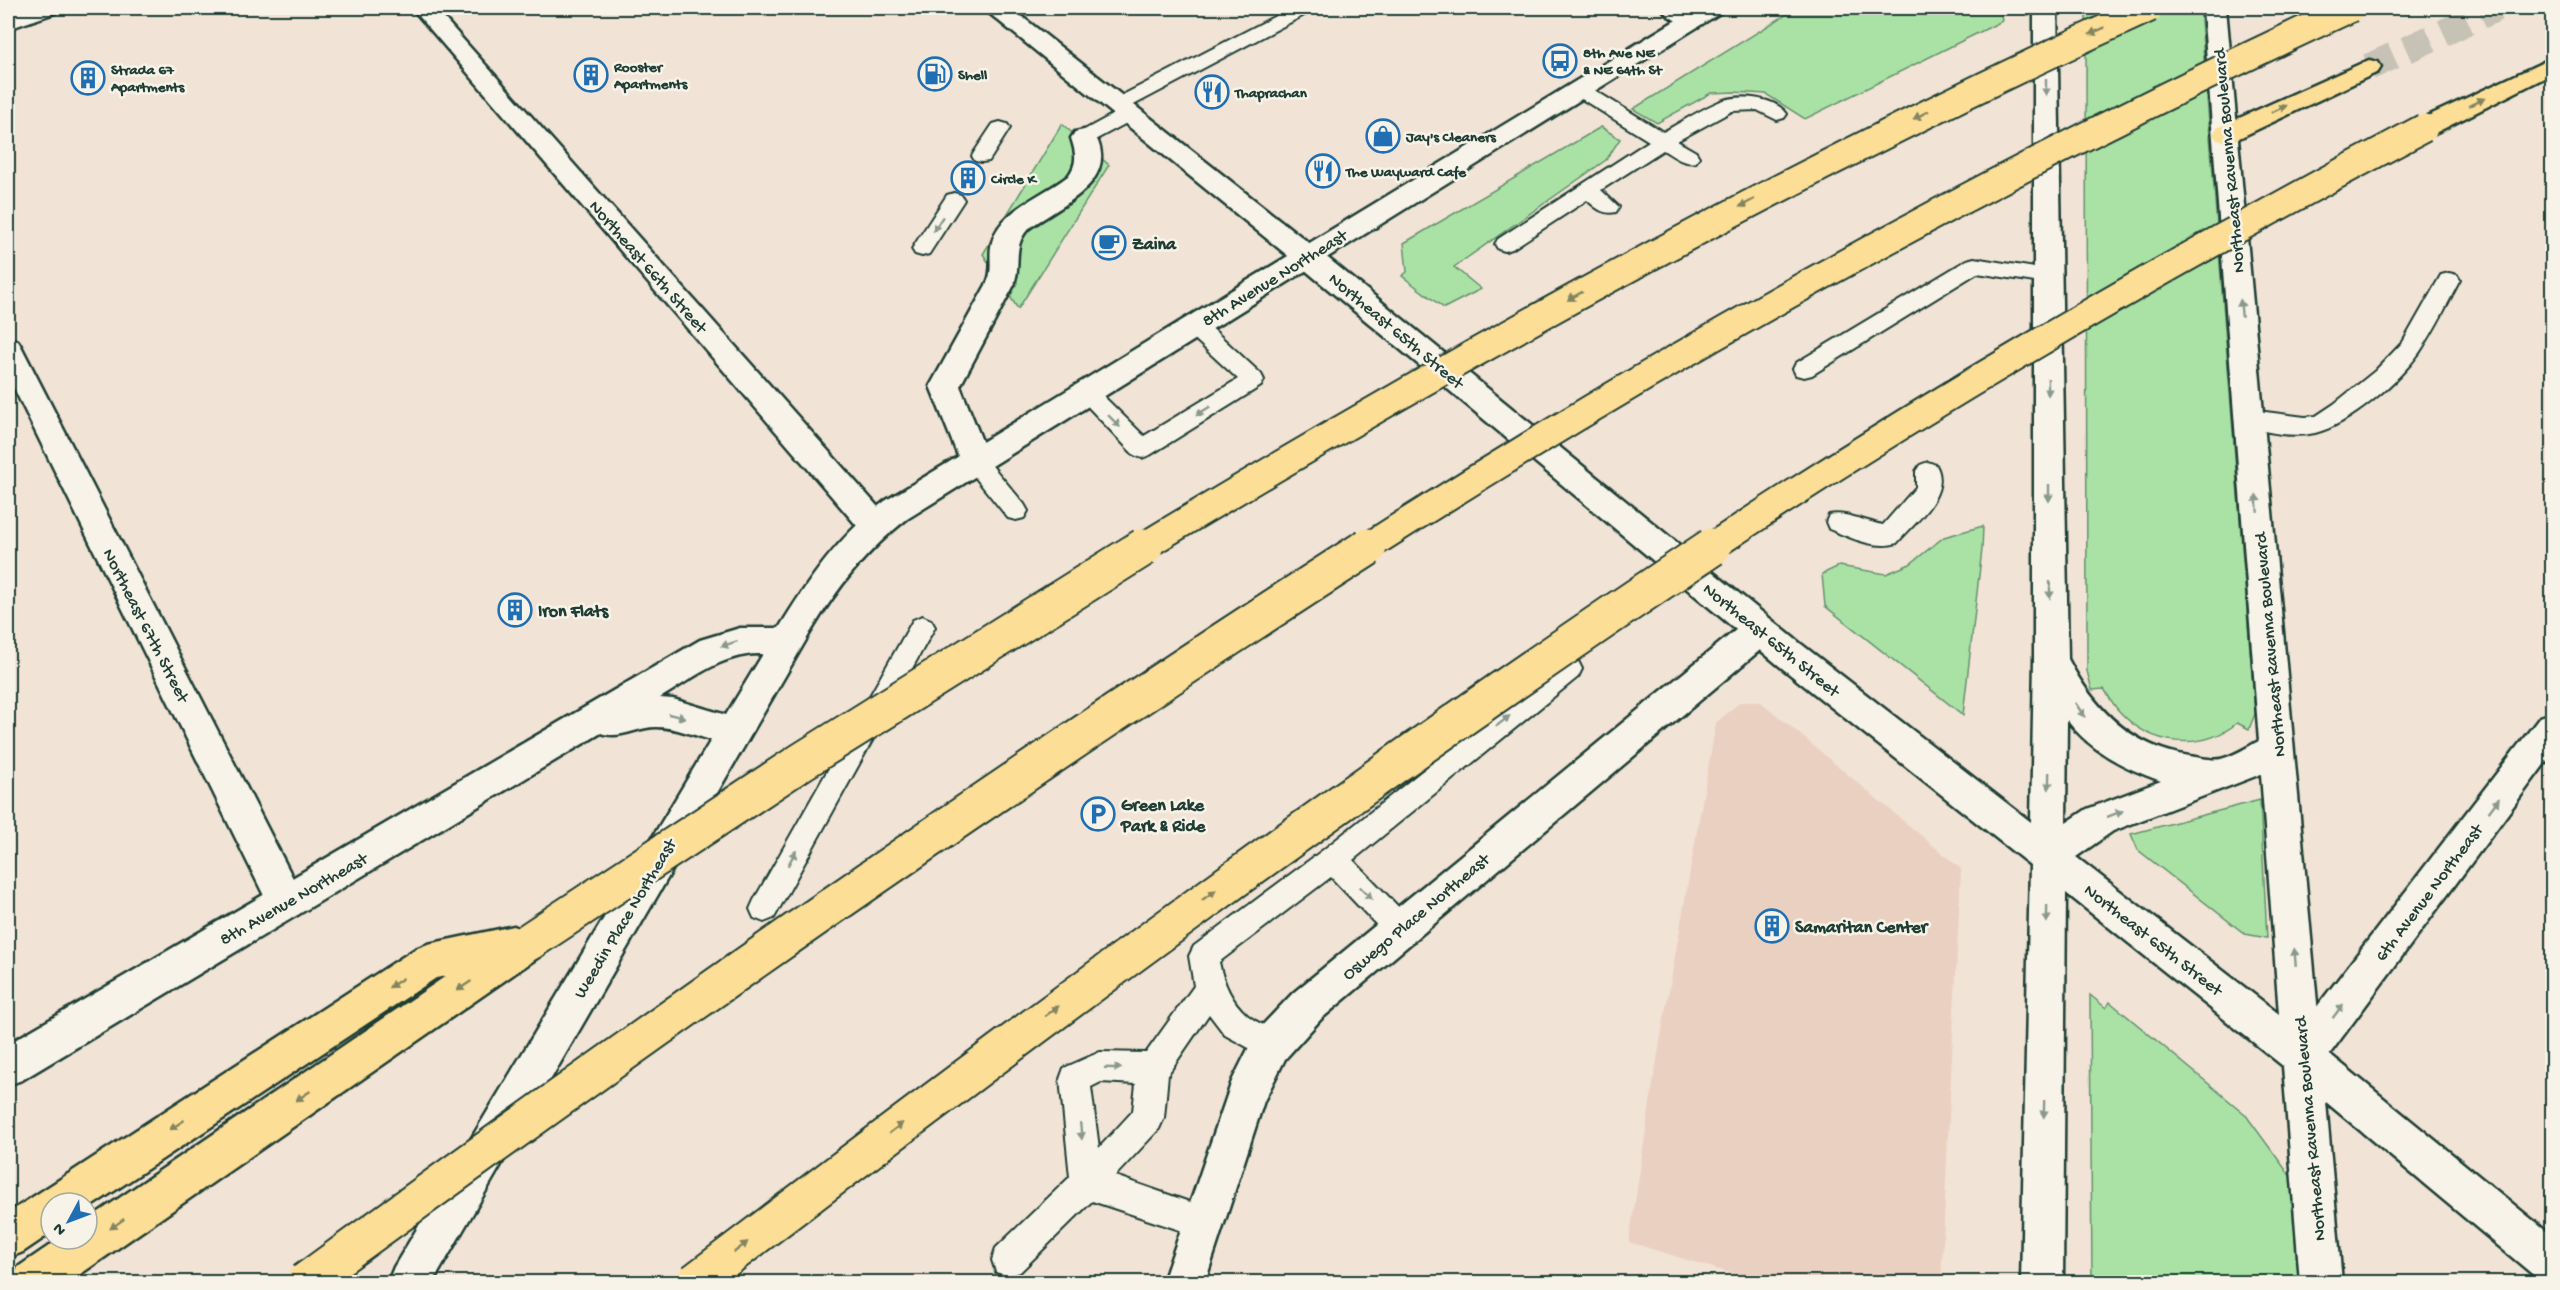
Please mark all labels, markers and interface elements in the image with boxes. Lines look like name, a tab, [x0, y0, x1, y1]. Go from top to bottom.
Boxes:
one-way arrow	[2088, 27, 2105, 36]
bus stop icon: 8th Ave NE & NE 64th St	[1542, 43, 1578, 79]
place label: 8th Ave NE & NE 64th St	[1583, 45, 1664, 80]
street label: Northeast Ravenna Boulevard	[2210, 46, 2251, 274]
fuel station icon: Shell	[917, 56, 953, 92]
building icon: Rooster Apartments	[573, 57, 609, 93]
place label: Rooster Apartments	[613, 59, 689, 94]
building icon: Strada 67 Apartments	[70, 60, 106, 96]
place label: Strada 67 Apartments	[110, 62, 186, 97]
place label: Shell	[958, 67, 988, 85]
restaurant icon: Thaprachan	[1194, 74, 1230, 110]
one-way arrow	[2041, 77, 2051, 96]
place label: Thaprachan	[1234, 85, 1308, 103]
one-way arrow	[2468, 98, 2485, 107]
one-way arrow	[2270, 105, 2287, 114]
one-way arrow	[1912, 110, 1929, 120]
shop icon: Jay's Cleaners	[1365, 118, 1401, 154]
place label: Jay's Cleaners	[1405, 129, 1497, 147]
restaurant icon: The Wayward Cafe	[1305, 153, 1341, 189]
building icon: Circle K	[950, 160, 986, 196]
place label: The Wayward Cafe	[1345, 164, 1467, 182]
place label: Circle K	[990, 171, 1037, 189]
street label: Northeast 66th Street	[584, 197, 712, 340]
one-way arrow	[1738, 199, 1755, 208]
one-way arrow	[932, 216, 944, 232]
cafe icon: Zaina	[1091, 225, 1127, 261]
street label: 8th Avenue Northeast	[1199, 225, 1353, 332]
place label: Zaina	[1132, 235, 1177, 256]
street label: Northeast 65th Street	[1324, 269, 1468, 396]
one-way arrow	[1566, 291, 1583, 301]
one-way arrow	[2236, 299, 2246, 318]
one-way arrow	[2044, 377, 2053, 396]
one-way arrow	[1195, 405, 1212, 416]
one-way arrow	[1107, 414, 1122, 428]
one-way arrow	[2044, 484, 2054, 503]
one-way arrow	[2252, 493, 2262, 512]
street label: Northeast Ravenna Boulevard	[2251, 530, 2292, 758]
street label: Northeast 67th Street	[97, 546, 193, 708]
street label: Northeast 65th Street	[1698, 579, 1844, 704]
one-way arrow	[2045, 580, 2055, 599]
building icon: Iron Flats	[497, 592, 533, 628]
place label: Iron Flats	[538, 602, 609, 623]
one-way arrow	[720, 640, 738, 649]
one-way arrow	[2075, 701, 2086, 718]
one-way arrow	[668, 711, 686, 721]
one-way arrow	[1495, 714, 1511, 727]
one-way arrow	[2044, 771, 2054, 790]
parking icon: Green Lake Park & Ride	[1080, 796, 1116, 832]
place label: Green Lake Park & Ride	[1120, 796, 1206, 838]
one-way arrow	[2488, 797, 2500, 813]
one-way arrow	[2106, 809, 2124, 818]
street label: 6th Avenue Northeast	[2371, 819, 2489, 966]
street label: Weedin Place Northeast	[570, 834, 683, 1003]
street label: 8th Avenue Northeast	[217, 848, 373, 951]
street label: Oswego Place Northeast	[1339, 849, 1496, 986]
one-way arrow	[787, 850, 798, 866]
street label: Northeast 65th Street	[2079, 880, 2227, 1003]
one-way arrow	[1359, 886, 1373, 900]
one-way arrow	[1200, 889, 1216, 901]
one-way arrow	[2042, 905, 2052, 924]
building icon: Samaritan Center	[1754, 908, 1790, 944]
place label: Samaritan Center	[1795, 918, 1930, 939]
one-way arrow	[2290, 948, 2299, 967]
one-way arrow	[387, 977, 404, 988]
one-way arrow	[456, 980, 472, 991]
one-way arrow	[2332, 1003, 2344, 1018]
one-way arrow	[1044, 1005, 1060, 1017]
street label: Northeast Ravenna Boulevard	[2291, 1014, 2332, 1242]
one-way arrow	[1103, 1063, 1122, 1072]
one-way arrow	[296, 1090, 312, 1102]
one-way arrow	[2039, 1100, 2049, 1119]
one-way arrow	[169, 1120, 185, 1131]
one-way arrow	[888, 1122, 904, 1134]
one-way arrow	[1076, 1122, 1086, 1141]
north arrow	[39, 1191, 99, 1251]
text: N	[49, 1218, 71, 1239]
one-way arrow	[109, 1218, 125, 1229]
one-way arrow	[734, 1241, 749, 1253]

